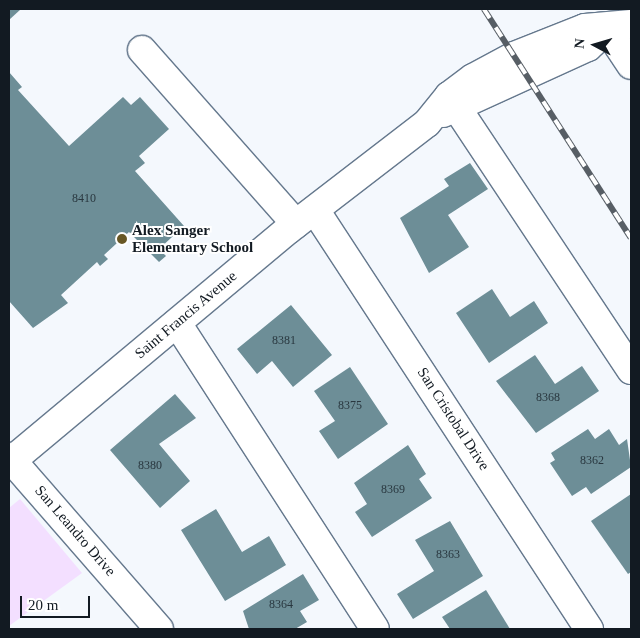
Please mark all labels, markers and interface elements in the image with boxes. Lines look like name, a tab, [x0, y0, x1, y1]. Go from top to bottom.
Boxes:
north arrow	[570, 20, 620, 70]
text: N	[572, 38, 588, 49]
house number: 8410	[72, 192, 96, 206]
place label: Alex Sanger Elementary School	[132, 221, 253, 256]
marker: Alex Sanger Elementary School	[116, 233, 128, 245]
street label: Saint Francis Avenue	[131, 267, 241, 363]
house number: 8381	[272, 334, 296, 348]
street label: San Cristobal Drive	[413, 364, 493, 474]
house number: 8368	[536, 391, 560, 405]
house number: 8375	[338, 399, 362, 413]
house number: 8362	[580, 454, 604, 468]
house number: 8380	[138, 459, 162, 473]
street label: San Leandro Drive	[31, 482, 119, 580]
house number: 8369	[381, 483, 405, 497]
house number: 8363	[436, 548, 460, 562]
scale bar	[22, 586, 92, 618]
text: 20 m	[28, 597, 58, 613]
house number: 8364	[269, 598, 293, 612]

